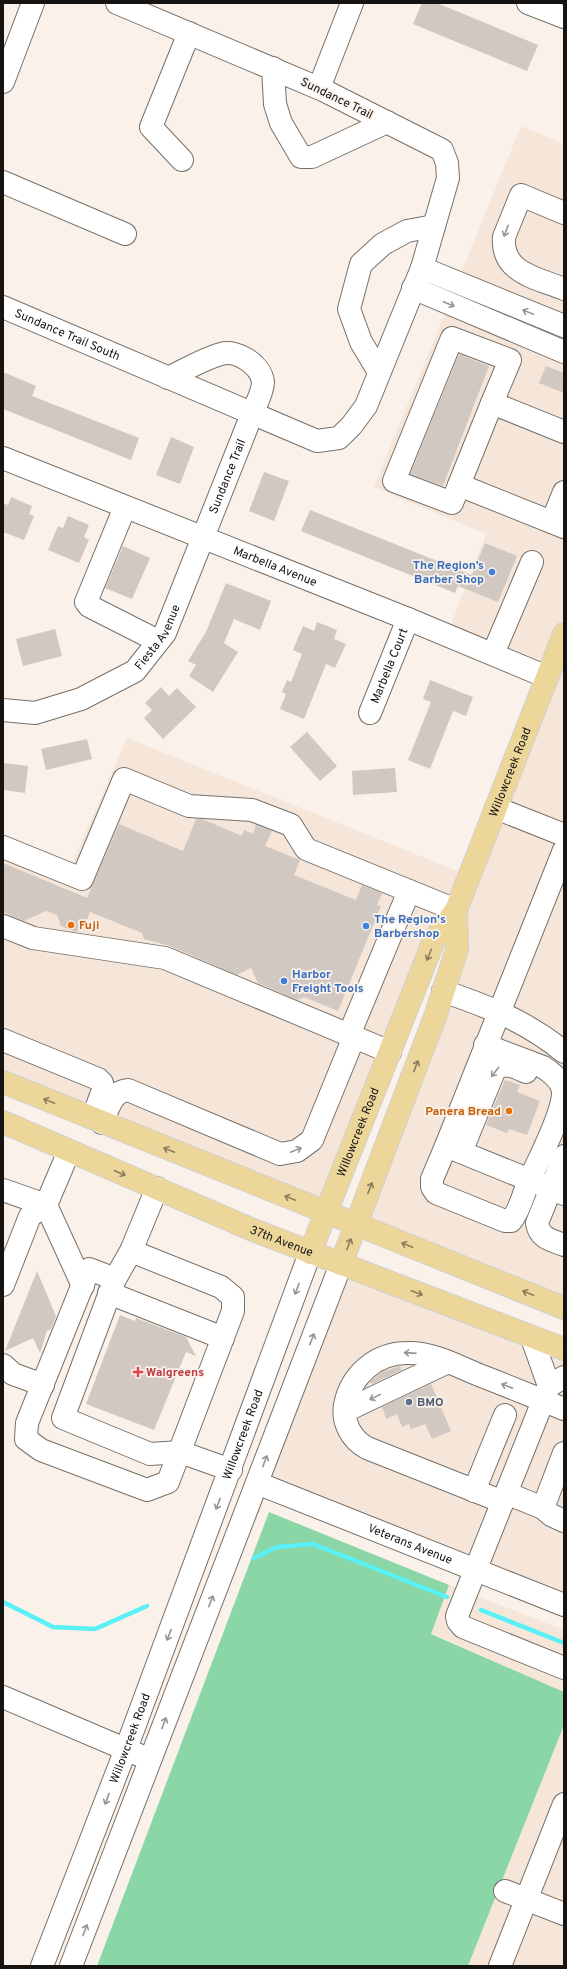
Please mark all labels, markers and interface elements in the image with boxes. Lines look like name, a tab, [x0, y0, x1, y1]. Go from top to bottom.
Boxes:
street label: Sundance Trail	[298, 74, 376, 123]
one-way arrow	[502, 225, 509, 238]
one-way arrow	[442, 300, 454, 308]
street label: Sundance Trail South	[12, 306, 122, 365]
one-way arrow	[522, 307, 534, 315]
street label: Sundance Trail	[206, 437, 250, 516]
street label: Marbella Avenue	[231, 543, 319, 591]
place label: The Region’s Barber Shop	[413, 558, 484, 588]
marker: The Region’s Barber Shop	[487, 567, 497, 577]
street label: Fiesta Avenue	[132, 603, 184, 674]
street label: Marbella Court	[368, 626, 412, 706]
street label: Willowcreek Road	[486, 725, 536, 820]
place label: The Region's Barbershop	[374, 912, 446, 942]
place label: Fuji	[79, 918, 99, 934]
marker: Fuji	[66, 920, 76, 930]
marker: The Region's Barbershop	[361, 921, 371, 931]
one-way arrow	[424, 948, 432, 960]
place label: Harbor Freight Tools	[292, 967, 364, 997]
marker: Harbor Freight Tools	[279, 976, 289, 986]
one-way arrow	[413, 1060, 420, 1073]
one-way arrow	[491, 1066, 499, 1077]
street label: Willowcreek Road	[334, 1085, 384, 1180]
one-way arrow	[43, 1097, 55, 1104]
place label: Panera Bread	[425, 1104, 501, 1120]
marker: Panera Bread	[504, 1106, 514, 1116]
one-way arrow	[164, 1145, 176, 1153]
one-way arrow	[290, 1145, 302, 1153]
one-way arrow	[114, 1169, 126, 1177]
one-way arrow	[367, 1182, 375, 1194]
one-way arrow	[284, 1194, 296, 1202]
street label: 37th Avenue	[247, 1223, 315, 1261]
one-way arrow	[345, 1239, 353, 1251]
one-way arrow	[402, 1241, 414, 1248]
one-way arrow	[292, 1283, 300, 1295]
one-way arrow	[410, 1289, 422, 1297]
one-way arrow	[522, 1289, 534, 1297]
one-way arrow	[309, 1334, 317, 1346]
one-way arrow	[404, 1350, 417, 1357]
place label: Walgreens	[146, 1365, 204, 1381]
marker: Walgreens	[133, 1367, 143, 1377]
one-way arrow	[502, 1382, 514, 1390]
street label: Willowcreek Road	[220, 1388, 268, 1482]
one-way arrow	[369, 1394, 381, 1401]
place label: BMO	[417, 1395, 444, 1411]
marker: BMO	[404, 1397, 414, 1407]
one-way arrow	[262, 1455, 270, 1467]
one-way arrow	[214, 1497, 222, 1509]
street label: Veterans Avenue	[365, 1521, 455, 1569]
one-way arrow	[207, 1596, 215, 1608]
one-way arrow	[164, 1629, 172, 1641]
street label: Willowcreek Road	[106, 1691, 155, 1786]
one-way arrow	[160, 1717, 168, 1729]
one-way arrow	[102, 1792, 110, 1804]
one-way arrow	[81, 1924, 89, 1936]

